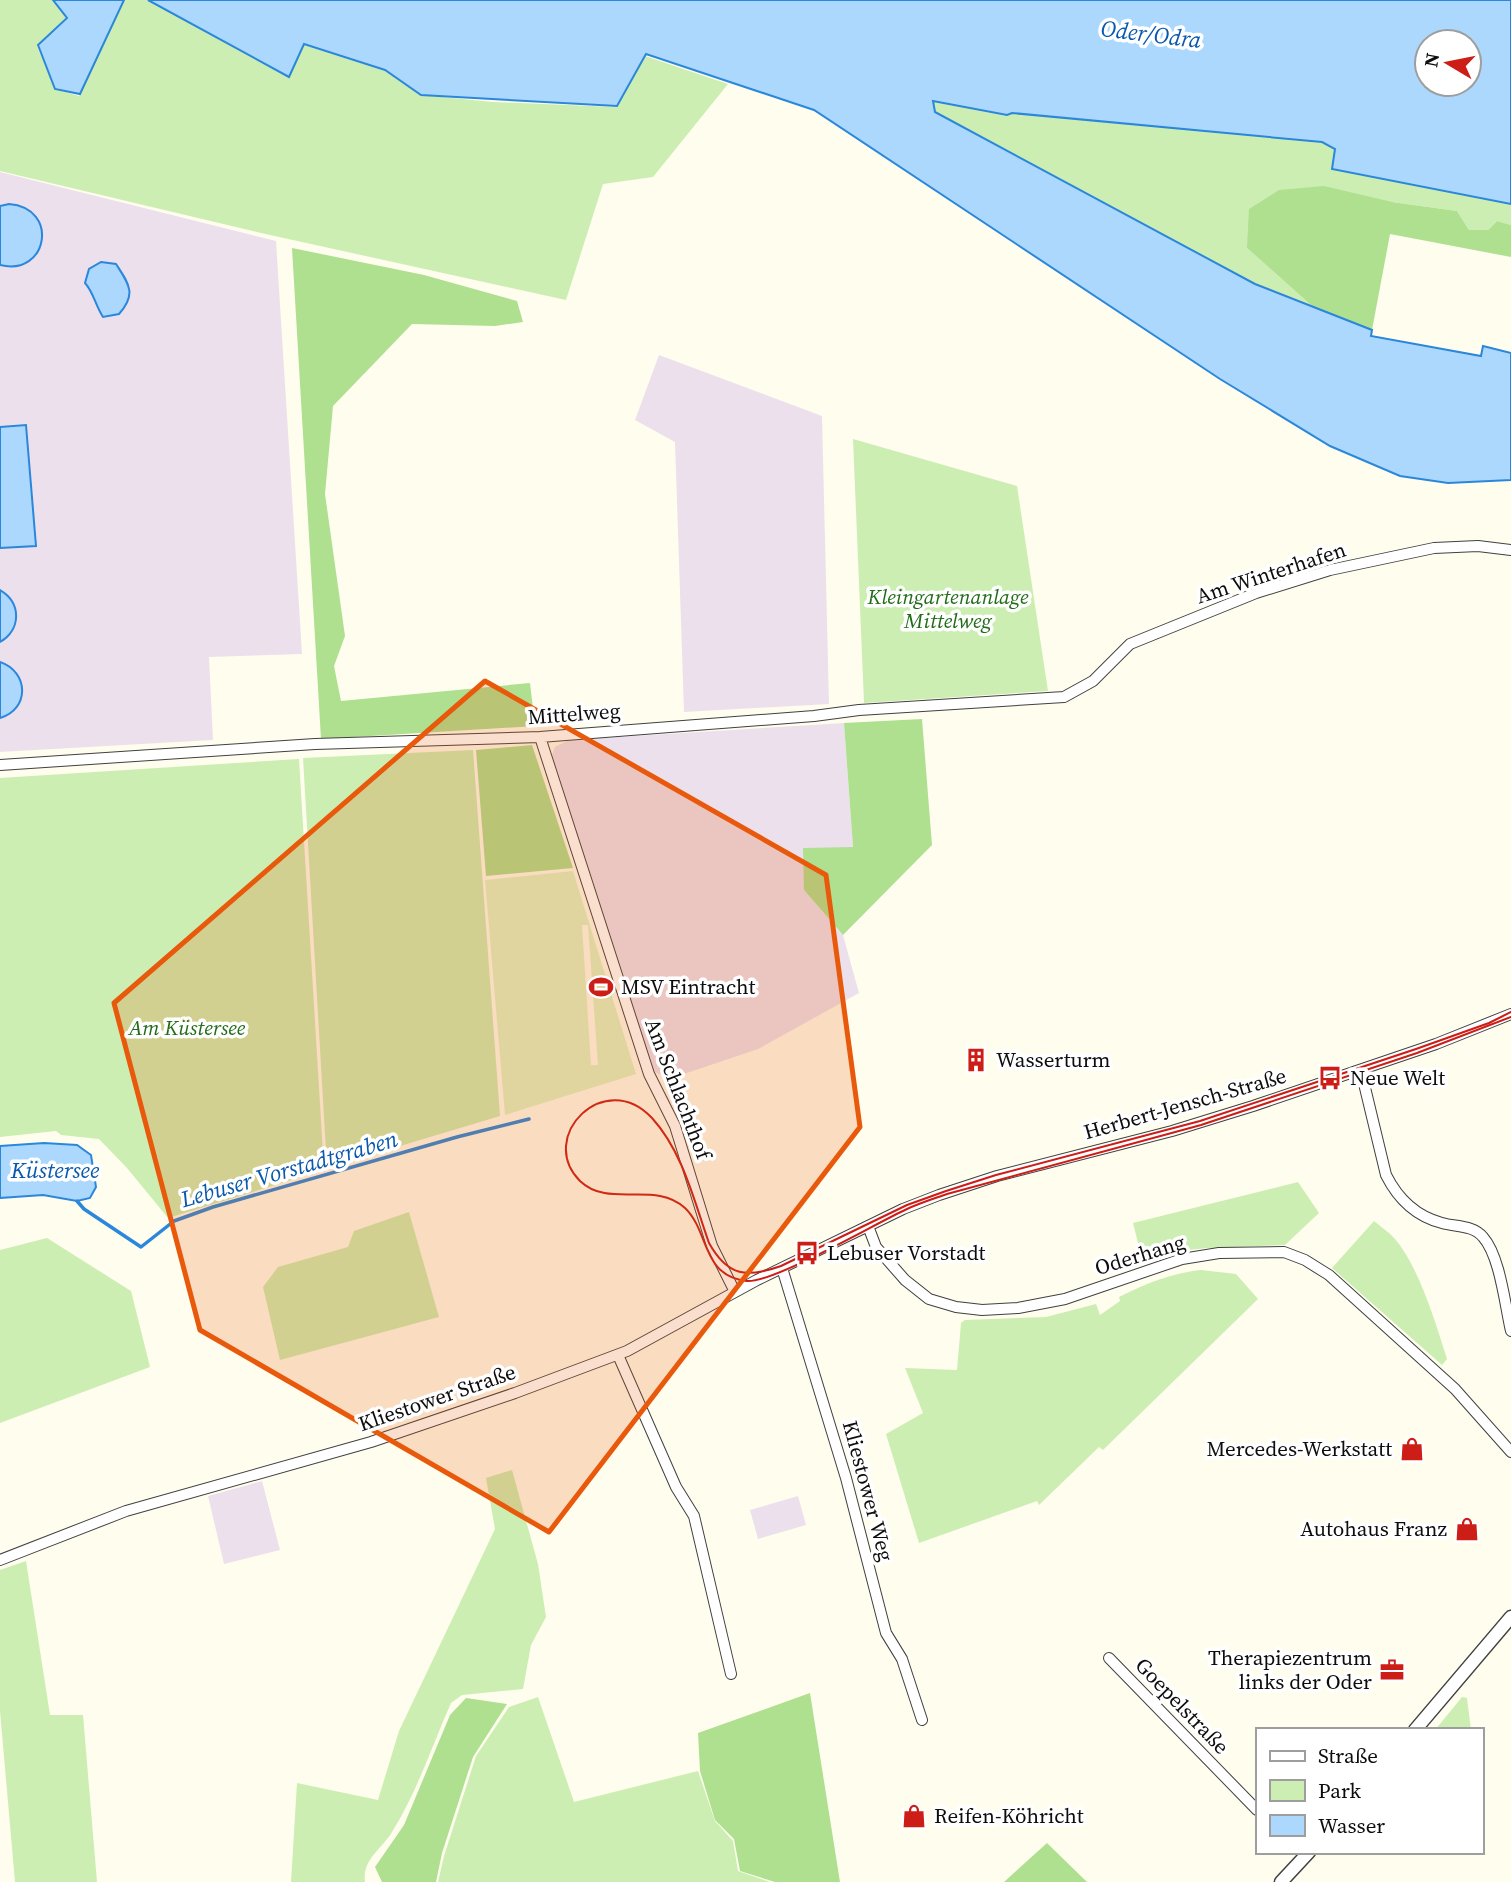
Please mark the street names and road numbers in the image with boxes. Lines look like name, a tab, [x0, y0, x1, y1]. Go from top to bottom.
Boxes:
street label: Am Winterhafen	[1192, 535, 1350, 610]
street label: Mittelweg	[527, 696, 621, 731]
street label: Am Schlachthof	[638, 1014, 719, 1165]
street label: Herbert-Jensch-Straße	[1080, 1061, 1290, 1146]
street label: Oderhang	[1091, 1227, 1189, 1282]
street label: Kliestower Straße	[354, 1357, 519, 1438]
street label: Kliestower Weg	[836, 1417, 901, 1565]
street label: Goepelstraße	[1129, 1651, 1236, 1760]

